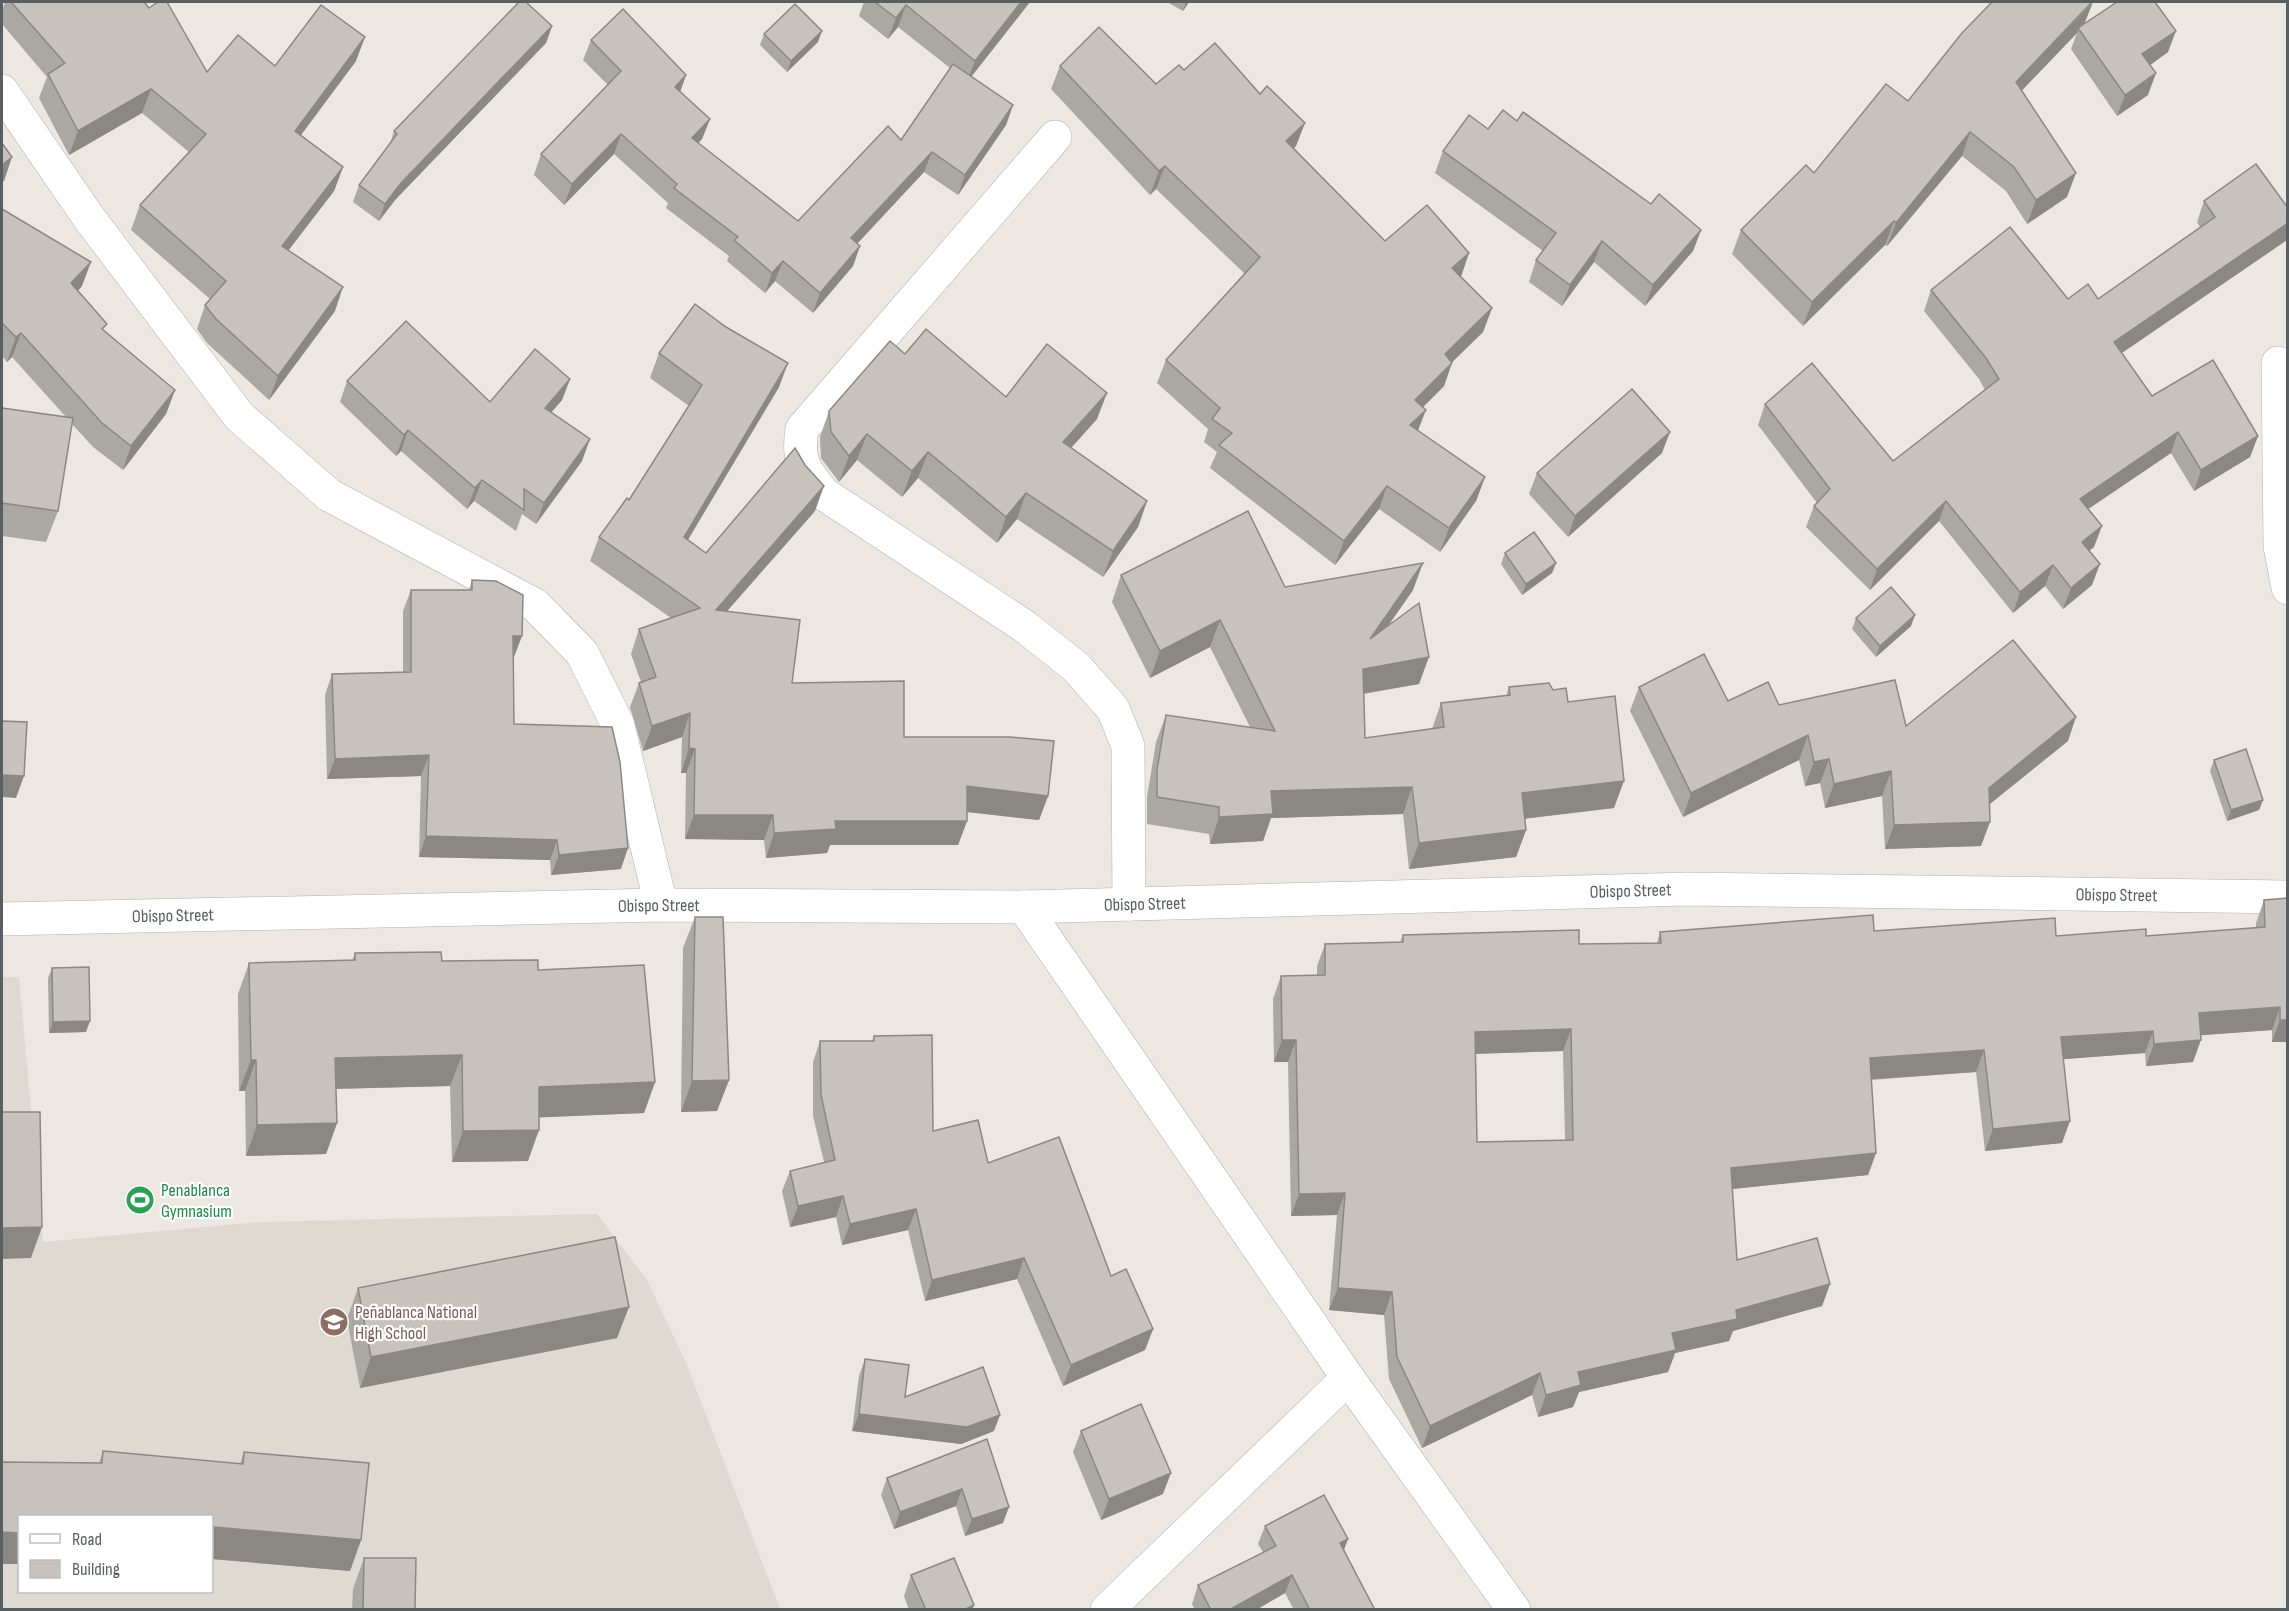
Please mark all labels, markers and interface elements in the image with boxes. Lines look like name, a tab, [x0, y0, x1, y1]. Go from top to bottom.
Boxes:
street label: Obispo Street	[1589, 879, 1672, 903]
street label: Obispo Street	[2075, 884, 2158, 906]
street label: Obispo Street	[1104, 893, 1187, 916]
street label: Obispo Street	[618, 895, 700, 917]
street label: Obispo Street	[132, 904, 215, 927]
place label: Penablanca Gymnasium	[161, 1180, 232, 1222]
sports icon: Penablanca Gymnasium	[124, 1184, 156, 1216]
place label: Peñablanca National High School	[355, 1302, 477, 1344]
school or university icon: Peñablanca National High School	[318, 1306, 350, 1338]
legend	[18, 1515, 213, 1593]
text: Road	[72, 1529, 102, 1550]
text: Building	[72, 1559, 120, 1580]

